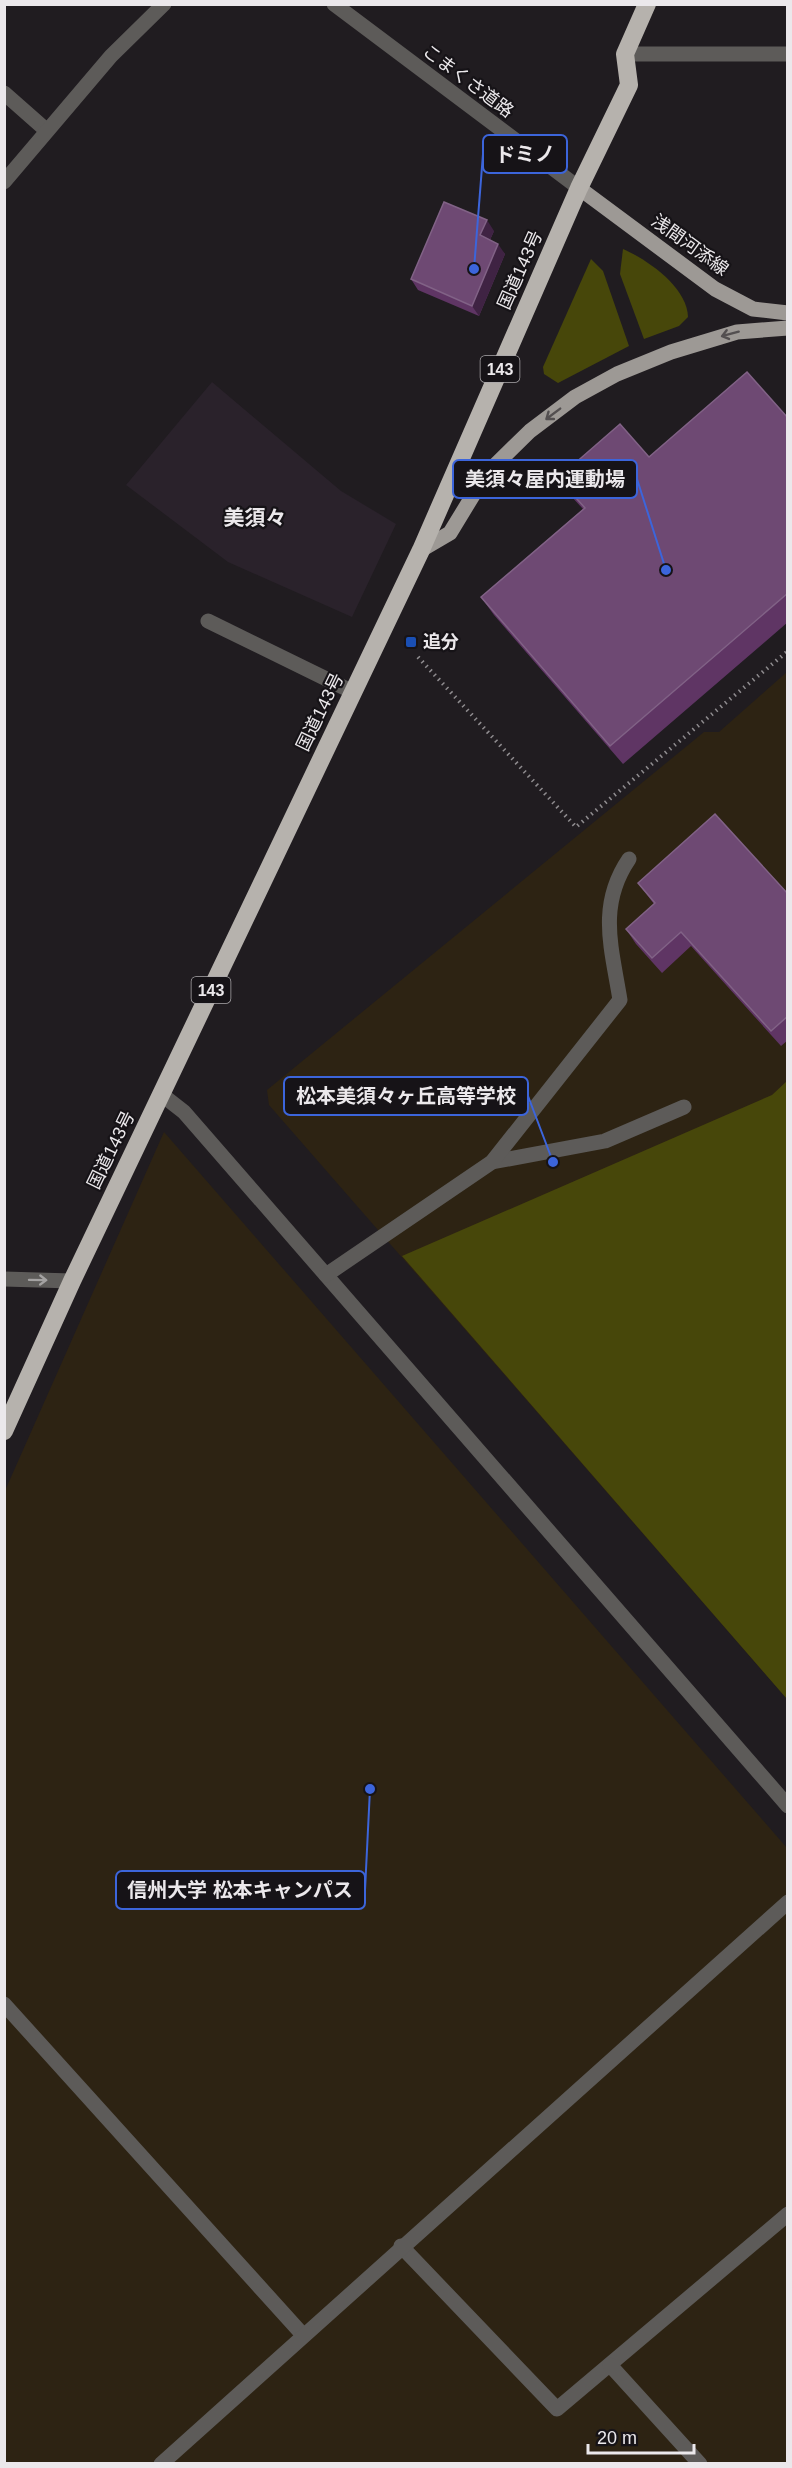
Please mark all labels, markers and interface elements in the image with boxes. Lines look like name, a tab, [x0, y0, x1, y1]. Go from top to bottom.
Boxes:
street label: こまくさ道路	[419, 41, 517, 121]
callout: ドミノ	[483, 135, 567, 173]
text: ドミノ	[495, 143, 555, 165]
street label: 浅間河添線	[648, 210, 732, 280]
street label: 国道143号	[494, 228, 546, 312]
one-way arrow	[720, 329, 739, 341]
road number: 143	[480, 356, 520, 382]
one-way arrow	[545, 407, 561, 420]
callout: 美須々屋内運動場	[453, 460, 637, 498]
text: 美須々屋内運動場	[465, 468, 625, 490]
district label: 美須々	[224, 506, 287, 529]
place label: 追分	[423, 632, 459, 652]
marker: 追分	[404, 635, 418, 649]
street label: 国道143号	[293, 670, 347, 754]
road number: 143	[192, 977, 230, 1003]
callout: 松本美須々ヶ丘高等学校	[284, 1077, 528, 1115]
text: 松本美須々ヶ丘高等学校	[296, 1085, 516, 1107]
street label: 国道143号	[84, 1108, 138, 1192]
one-way arrow	[28, 1274, 48, 1286]
callout: 信州大学 松本キャンパス	[116, 1871, 365, 1909]
text: 信州大学 松本キャンパス	[127, 1879, 353, 1901]
scale bar	[588, 2417, 694, 2455]
text: 20 m	[597, 2428, 637, 2448]

